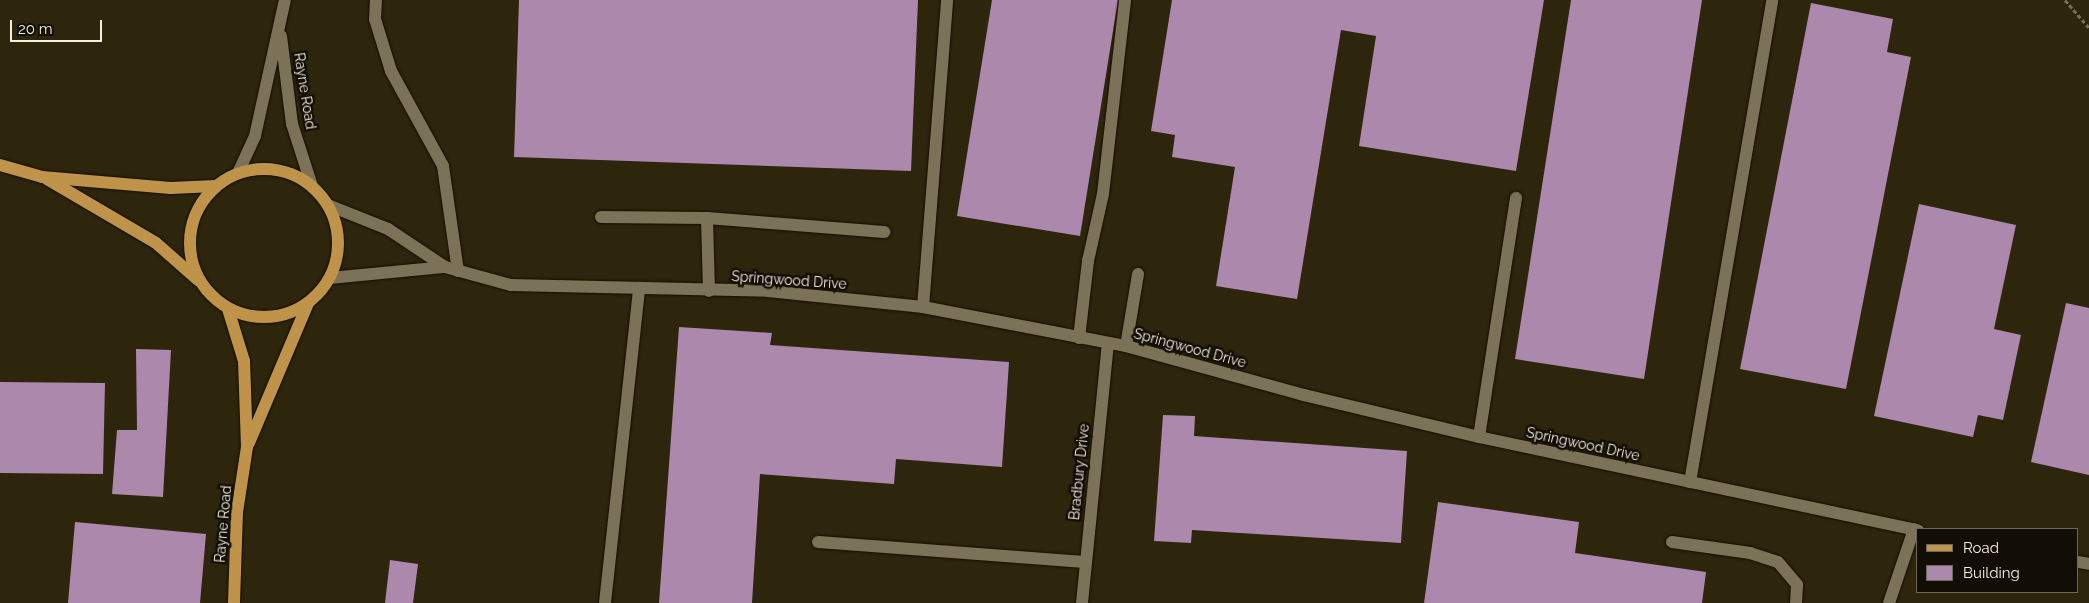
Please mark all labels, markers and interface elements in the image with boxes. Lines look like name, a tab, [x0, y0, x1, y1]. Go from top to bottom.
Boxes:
scale bar	[12, 10, 105, 42]
text: 20 m	[18, 20, 53, 38]
street label: Rayne Road	[291, 51, 319, 131]
street label: Springwood Drive	[731, 268, 847, 292]
street label: Springwood Drive	[1132, 325, 1248, 371]
street label: Bradbury Drive	[1066, 423, 1092, 521]
street label: Springwood Drive	[1525, 424, 1641, 464]
street label: Rayne Road	[211, 485, 235, 563]
legend	[1916, 528, 2079, 593]
text: Road	[1963, 539, 1999, 557]
text: Building	[1963, 564, 2020, 582]

